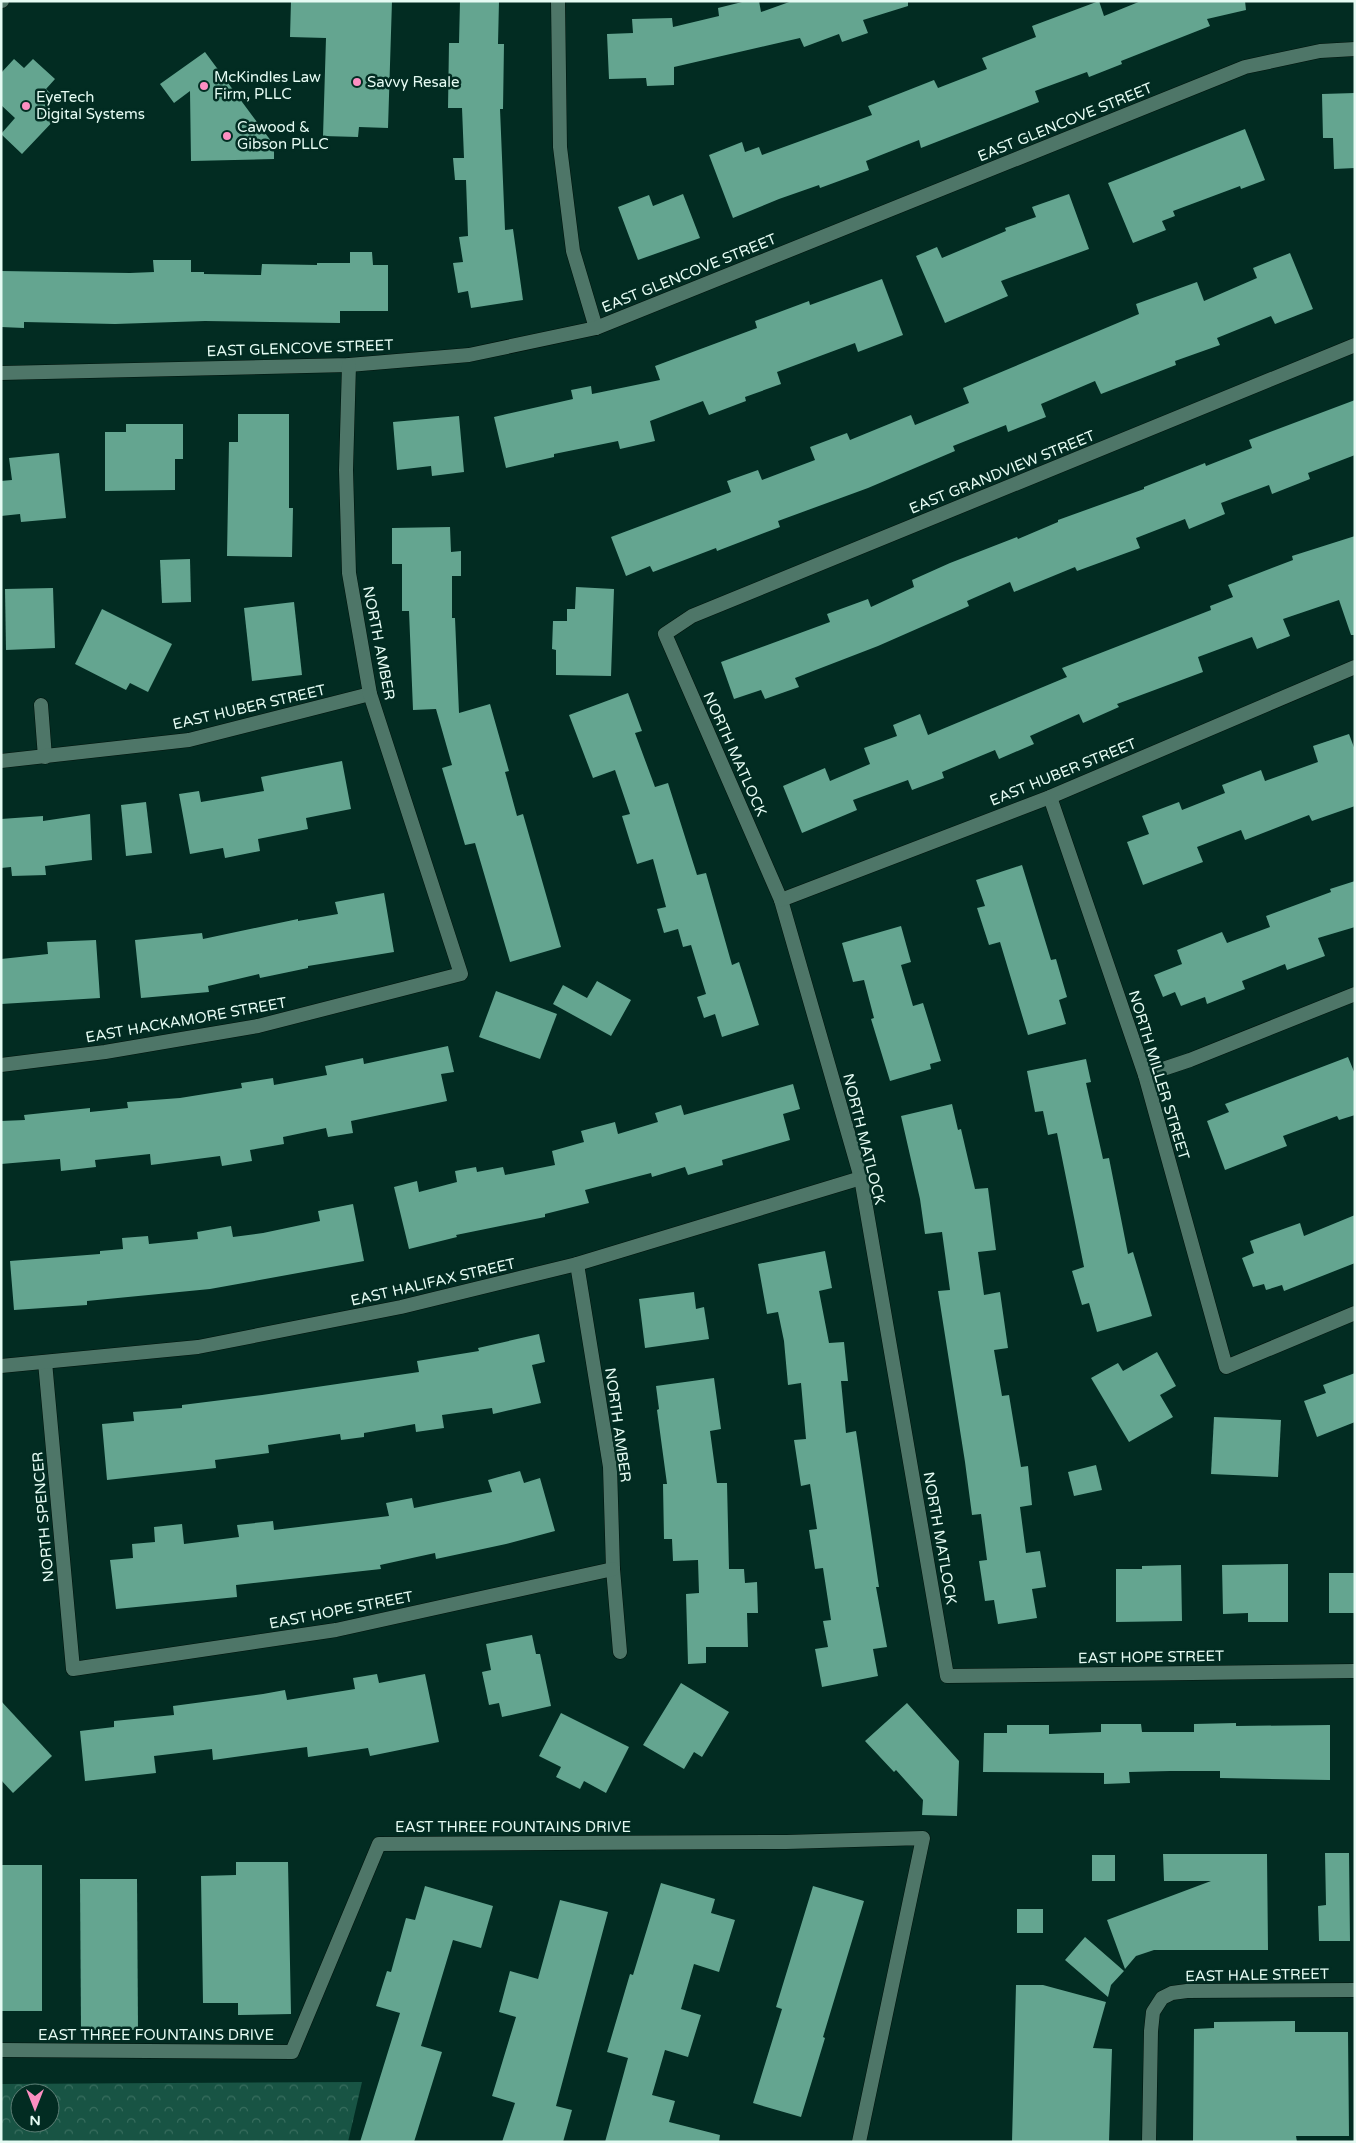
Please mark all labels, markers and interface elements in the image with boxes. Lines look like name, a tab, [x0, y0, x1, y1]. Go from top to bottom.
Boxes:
place label: McKindles Law Firm, PLLC	[214, 68, 321, 103]
place label: Savvy Resale	[367, 73, 459, 91]
marker: Savvy Resale	[351, 76, 363, 88]
street label: EAST GLENCOVE STREET	[975, 79, 1155, 165]
marker: McKindles Law Firm, PLLC	[198, 80, 210, 92]
place label: EyeTech Digital Systems	[36, 88, 145, 123]
marker: EyeTech Digital Systems	[20, 100, 32, 112]
place label: Cawood & Gibson PLLC	[237, 118, 329, 153]
marker: Cawood & Gibson PLLC	[221, 130, 233, 142]
street label: EAST GLENCOVE STREET	[599, 230, 779, 316]
street label: EAST GLENCOVE STREET	[206, 336, 394, 360]
street label: EAST GRANDVIEW STREET	[906, 426, 1098, 518]
street label: NORTH AMBER	[359, 585, 399, 701]
street label: EAST HUBER STREET	[171, 681, 327, 733]
street label: NORTH MATLOCK	[699, 689, 771, 819]
street label: EAST HUBER STREET	[987, 734, 1139, 810]
street label: NORTH MILLER STREET	[1125, 988, 1193, 1162]
street label: EAST HACKAMORE STREET	[84, 993, 288, 1047]
street label: NORTH MATLOCK	[839, 1072, 889, 1206]
street label: EAST HALIFAX STREET	[349, 1254, 517, 1310]
street label: NORTH AMBER	[601, 1367, 635, 1483]
street label: NORTH SPENCER	[28, 1451, 58, 1583]
street label: NORTH MATLOCK	[919, 1470, 961, 1606]
street label: EAST HOPE STREET	[267, 1587, 415, 1633]
street label: EAST HOPE STREET	[1078, 1647, 1224, 1667]
street label: EAST THREE FOUNTAINS DRIVE	[395, 1818, 631, 1836]
street label: EAST HALE STREET	[1185, 1965, 1329, 1985]
street label: EAST THREE FOUNTAINS DRIVE	[38, 2026, 274, 2044]
north arrow	[10, 2083, 60, 2133]
text: N	[29, 2112, 41, 2129]

